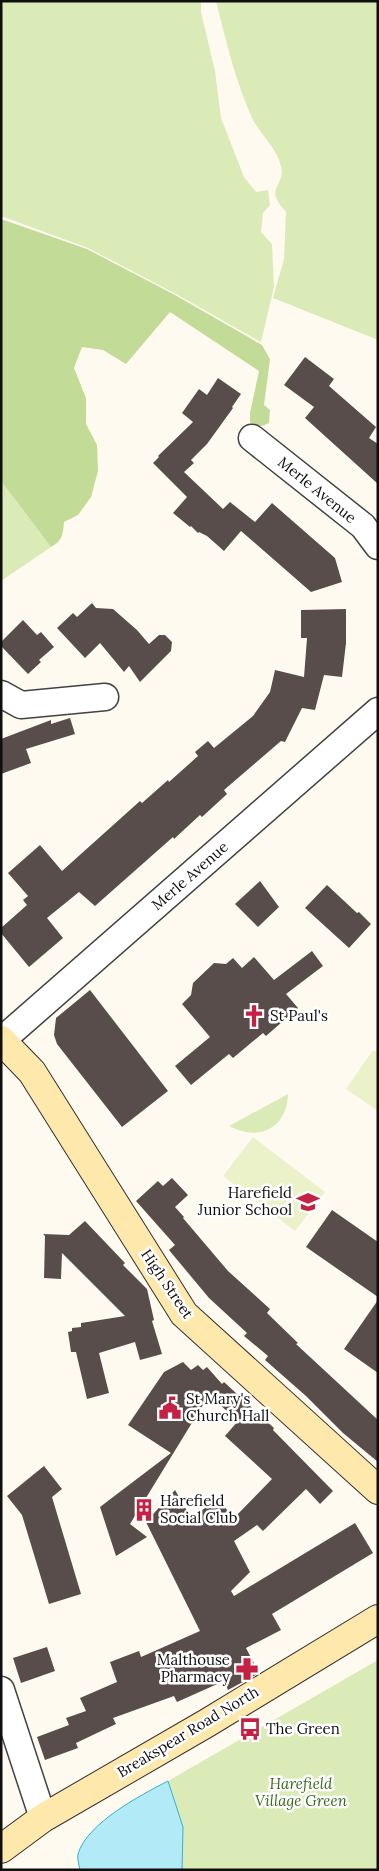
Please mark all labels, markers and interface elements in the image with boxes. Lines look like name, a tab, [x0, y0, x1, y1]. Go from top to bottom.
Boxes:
street label: Merle Avenue	[274, 452, 360, 527]
street label: Merle Avenue	[147, 837, 232, 914]
church icon: St Paul's	[241, 1003, 267, 1029]
place label: St Paul's	[270, 1006, 328, 1025]
place label: Harefield Junior School	[197, 1183, 292, 1219]
school or university icon: Harefield Junior School	[295, 1189, 321, 1215]
street label: High Street	[137, 1245, 198, 1322]
place label: St Mary's Church Hall	[186, 1389, 269, 1425]
public building icon: St Mary's Church Hall	[157, 1395, 183, 1421]
place label: Harefield Social Club	[160, 1491, 238, 1527]
building icon: Harefield Social Club	[131, 1497, 157, 1523]
place label: Malthouse Pharmacy	[157, 1650, 230, 1686]
pharmacy icon: Malthouse Pharmacy	[234, 1656, 260, 1682]
street label: Breakspear Road North	[113, 1682, 262, 1781]
bus stop icon: The Green	[237, 1716, 263, 1742]
place label: The Green	[266, 1719, 340, 1738]
park label: Harefield Village Green	[255, 1774, 348, 1810]

